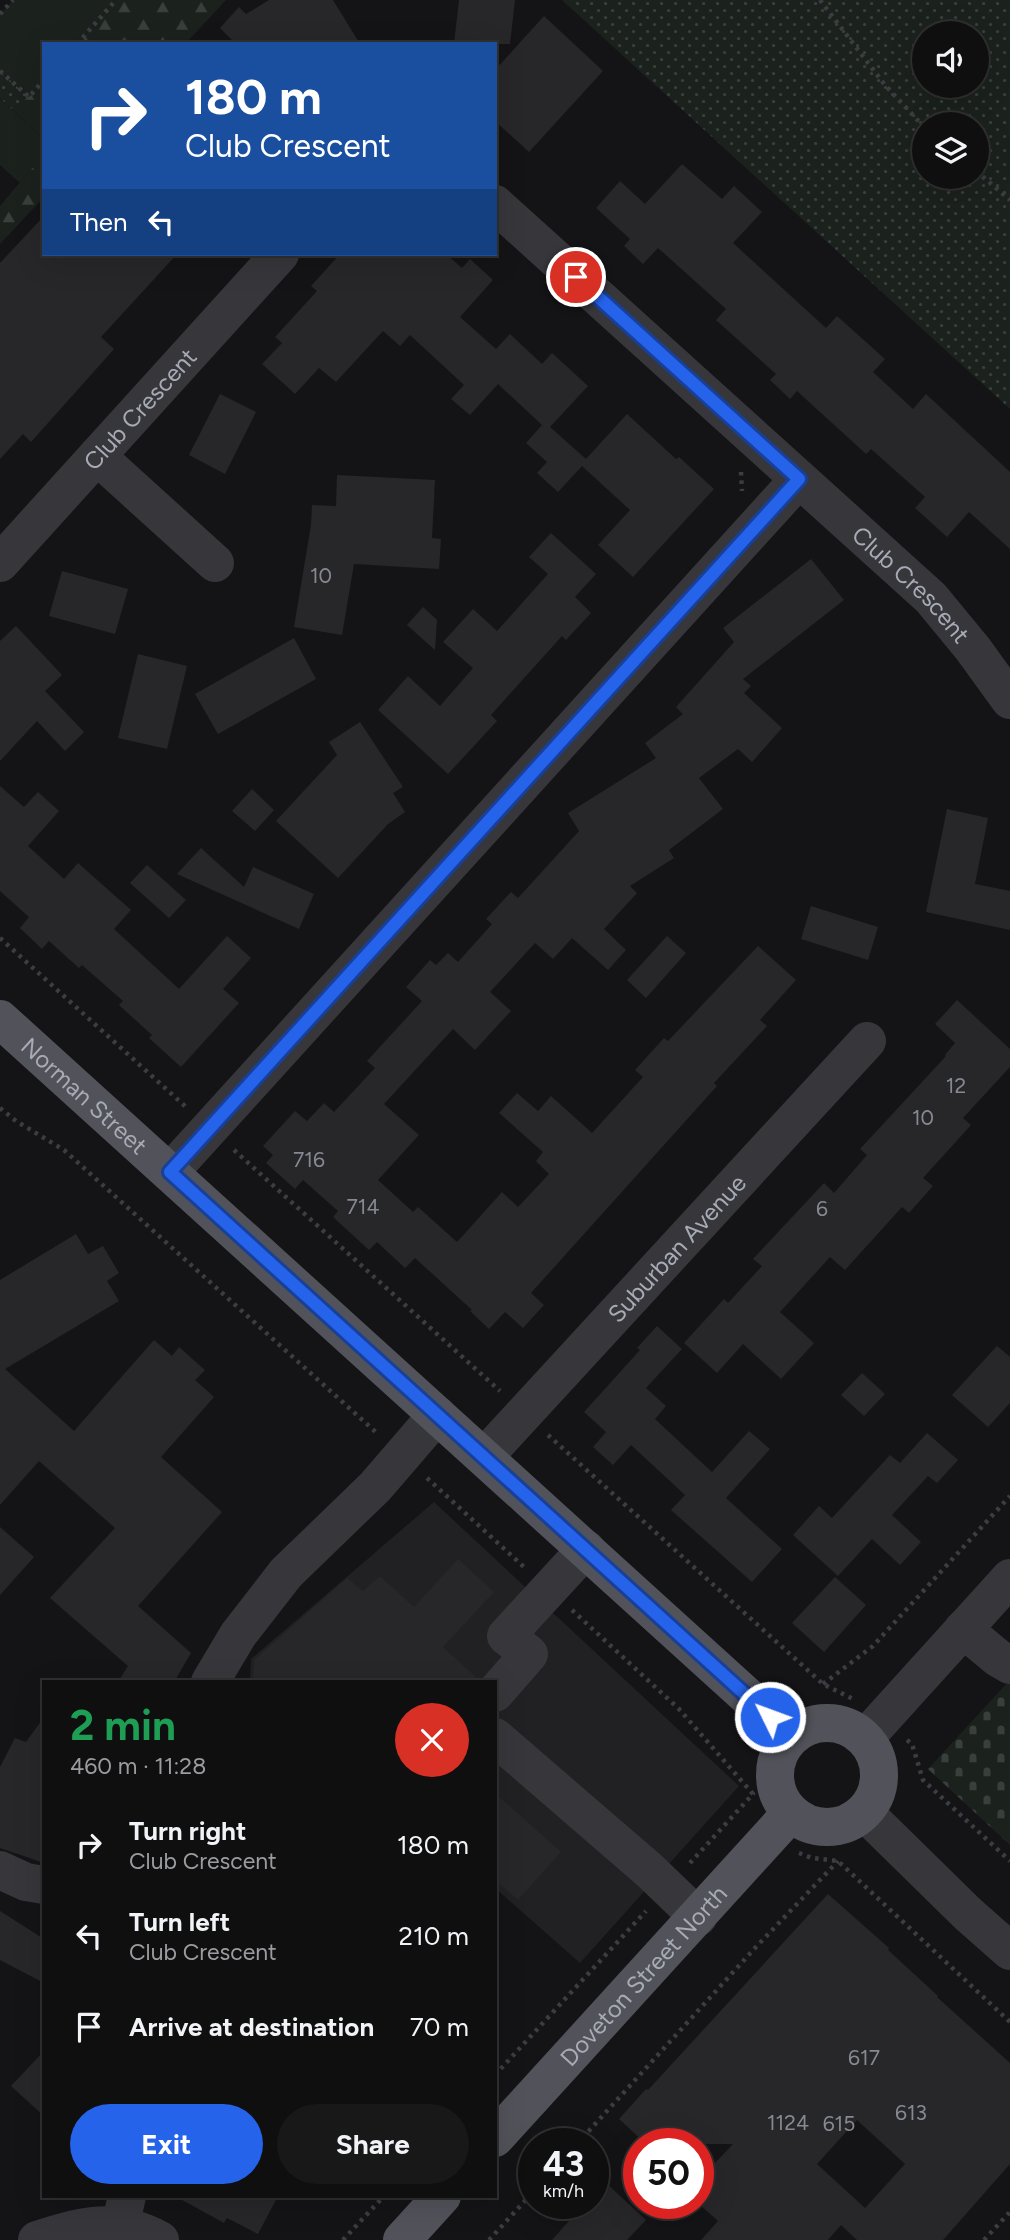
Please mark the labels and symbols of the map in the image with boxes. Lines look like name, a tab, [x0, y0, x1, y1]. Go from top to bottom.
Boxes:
pin	[546, 247, 606, 307]
street label: Club Crescent	[77, 342, 202, 476]
street label: Club Crescent	[846, 520, 976, 649]
house number: 10	[310, 563, 332, 588]
street label: Norman Street	[15, 1031, 153, 1160]
house number: 12	[946, 1073, 966, 1098]
house number: 10	[912, 1105, 934, 1130]
house number: 716	[293, 1147, 325, 1172]
street label: Suburban Avenue	[601, 1168, 752, 1328]
house number: 714	[347, 1194, 380, 1219]
house number: 6	[816, 1196, 828, 1221]
position arrow	[733, 1680, 807, 1754]
street label: Doveton Street North	[554, 1879, 733, 2072]
house number: 617	[848, 2045, 880, 2070]
house number: 613	[895, 2100, 927, 2125]
house number: 1124	[767, 2110, 809, 2135]
house number: 615	[823, 2111, 855, 2136]
speed limit sign: 50	[623, 2128, 714, 2219]

